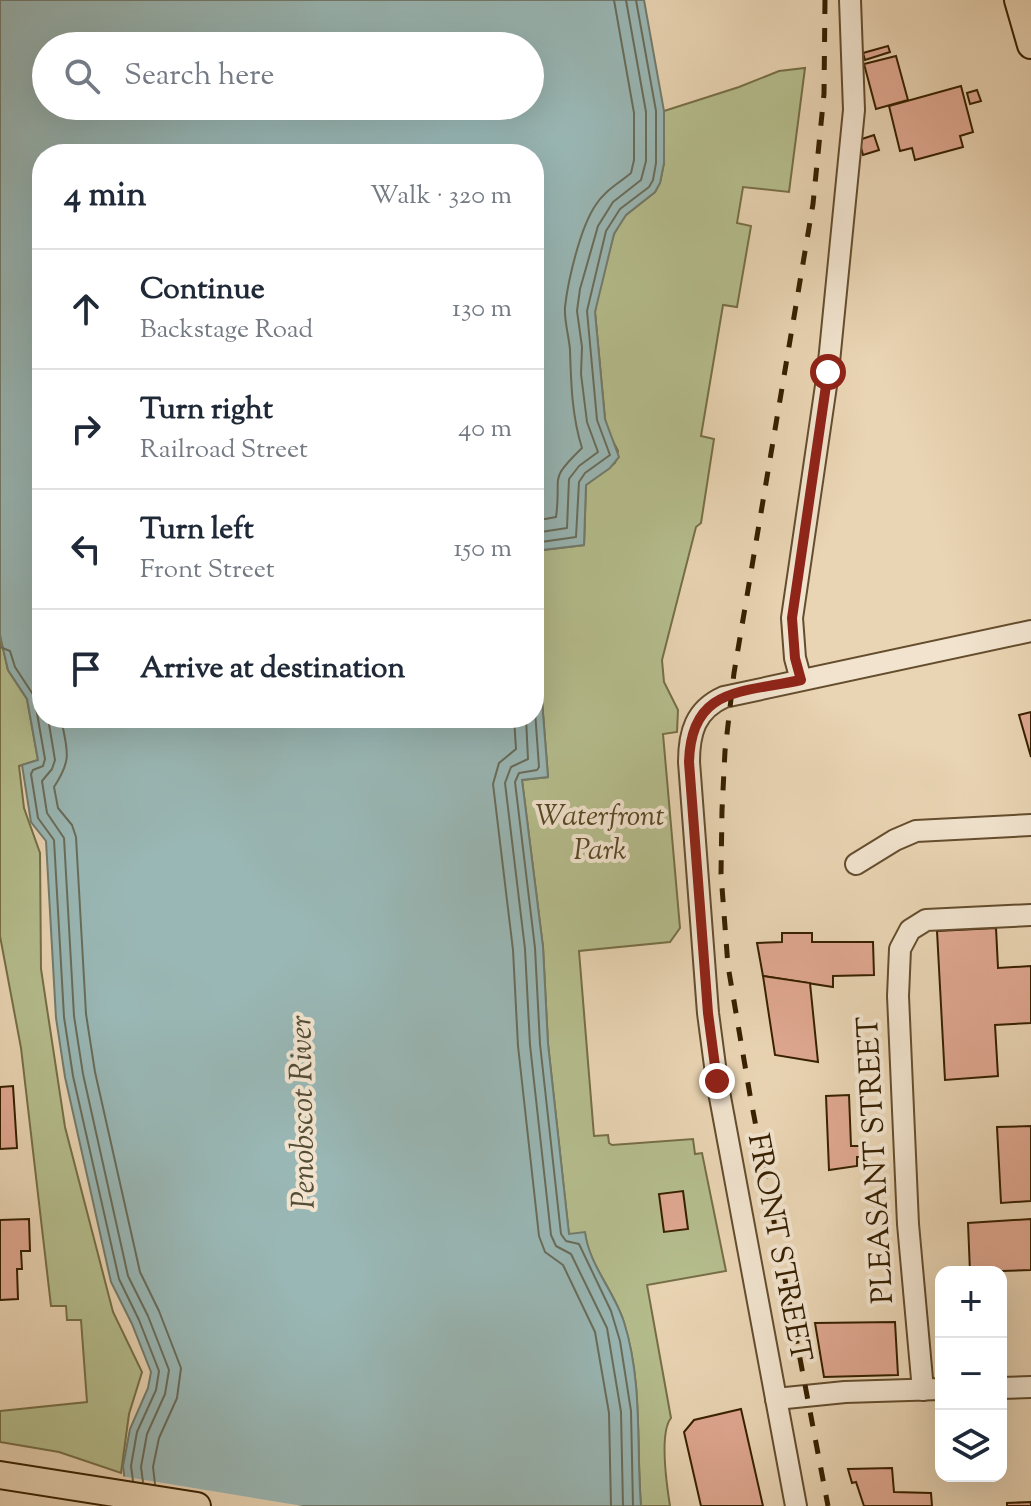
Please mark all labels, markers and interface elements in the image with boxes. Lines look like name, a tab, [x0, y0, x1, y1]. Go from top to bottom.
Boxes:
search box	[32, 32, 544, 120]
icon: search	[60, 54, 104, 98]
text: Search here	[124, 55, 274, 98]
text: 4 min	[64, 172, 146, 221]
text: Walk · 320 m	[370, 178, 512, 215]
text: Continue	[140, 269, 265, 312]
icon: ahead	[64, 287, 108, 331]
text: 130 m	[452, 291, 512, 328]
text: Backstage Road	[140, 312, 313, 349]
route start	[810, 354, 846, 390]
text: Turn right	[140, 389, 273, 432]
icon: right	[64, 407, 108, 451]
text: 40 m	[458, 411, 512, 448]
text: Railroad Street	[140, 432, 308, 469]
text: Turn left	[140, 509, 254, 552]
icon: left	[64, 527, 108, 571]
text: 150 m	[453, 531, 512, 568]
text: Front Street	[140, 552, 275, 589]
icon: arrive	[64, 647, 108, 691]
text: Arrive at destination	[140, 648, 405, 691]
park label: Waterfront Park	[535, 796, 665, 873]
water label: Penobscot River	[279, 1015, 329, 1209]
street label: PLEASANT STREET	[848, 1015, 906, 1305]
route end	[699, 1063, 735, 1099]
street label: FRONT STREET	[735, 1130, 821, 1366]
map controls	[935, 1266, 1007, 1482]
button: +	[935, 1266, 1007, 1338]
button: −	[935, 1338, 1007, 1410]
button: layers	[935, 1410, 1007, 1482]

